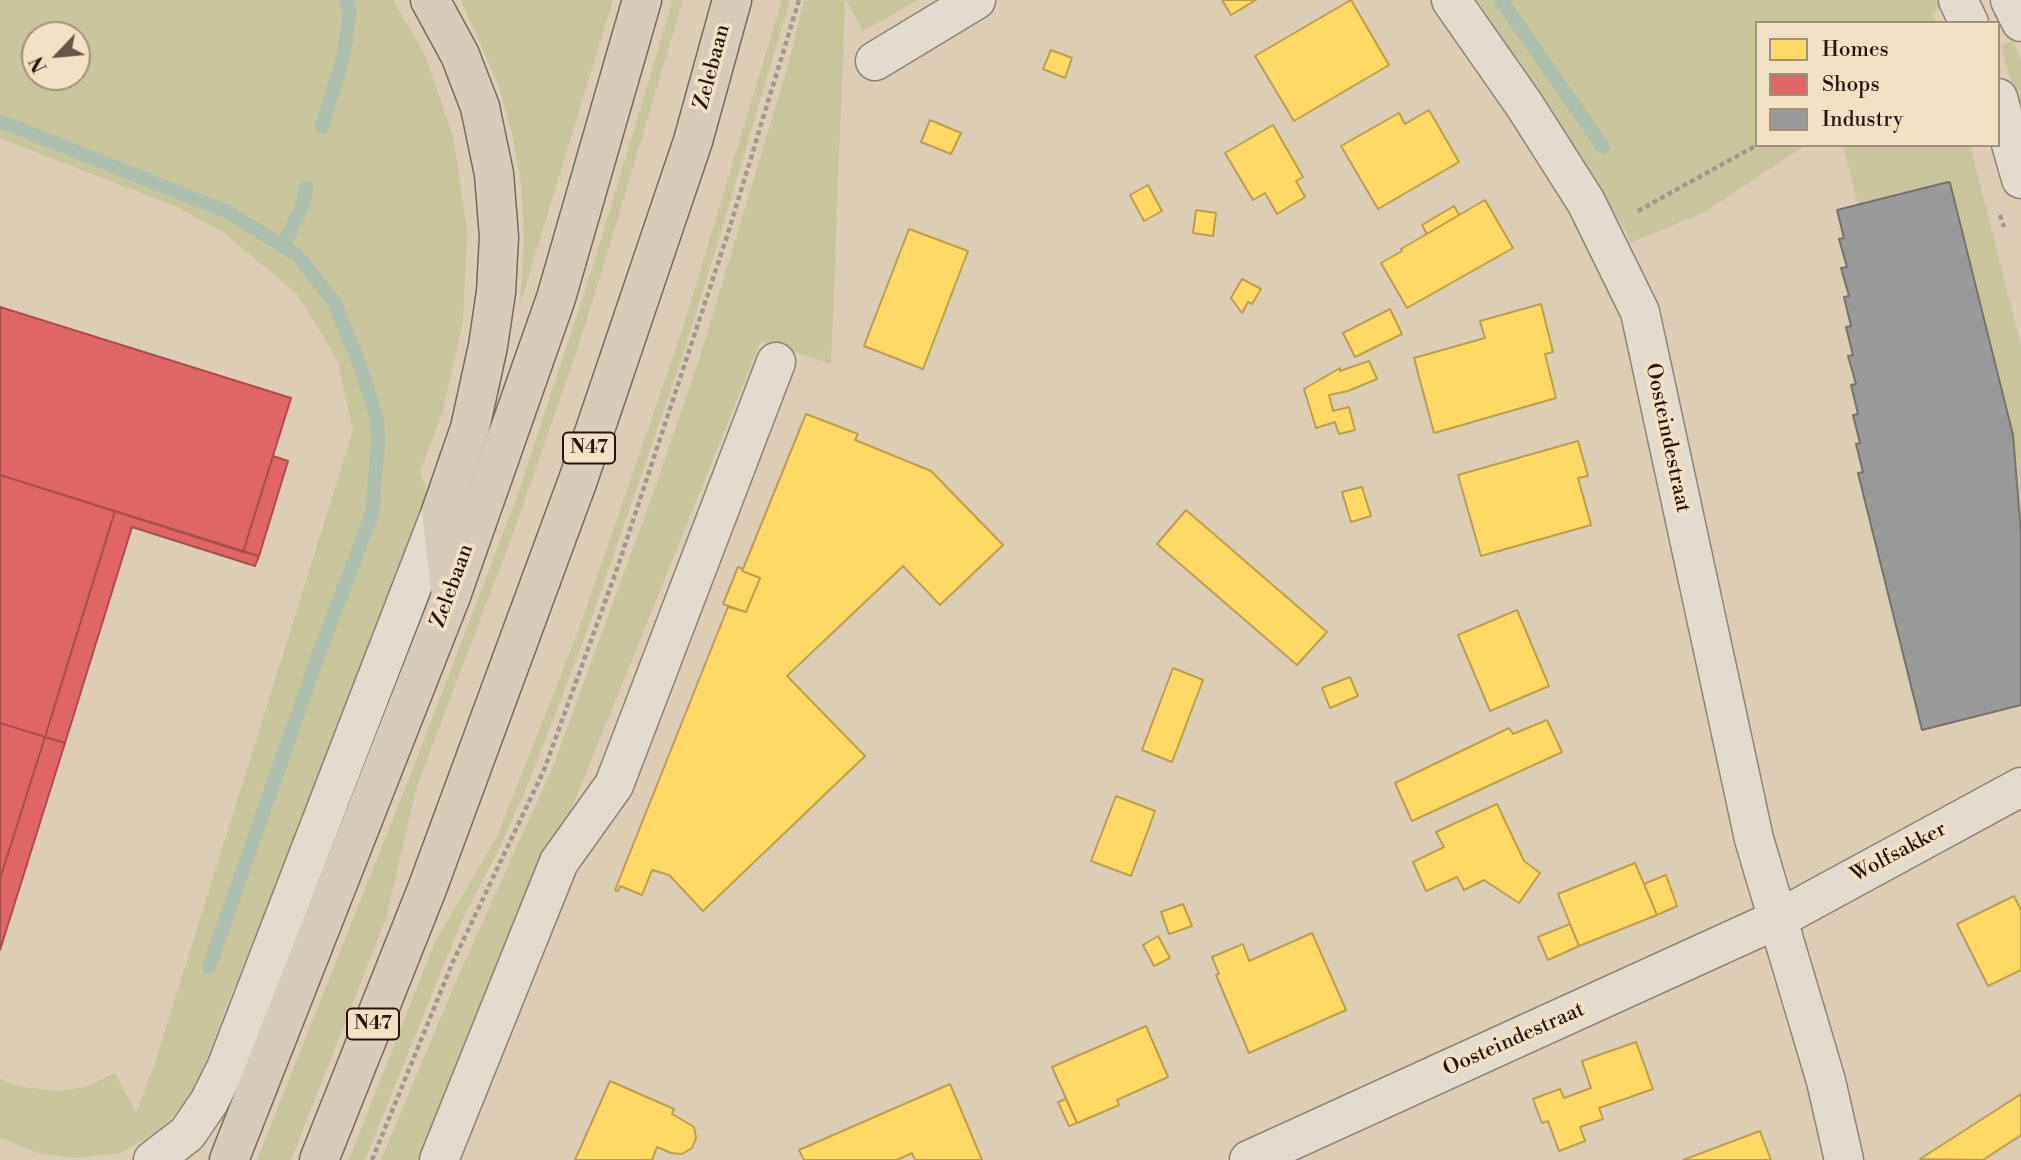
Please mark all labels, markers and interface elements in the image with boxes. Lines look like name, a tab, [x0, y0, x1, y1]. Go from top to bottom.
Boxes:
north arrow	[21, 21, 91, 91]
legend	[1755, 21, 2000, 147]
street label: Zelebaan	[690, 22, 736, 112]
text: Homes	[1822, 37, 1889, 63]
text: N	[25, 52, 53, 76]
text: Shops	[1822, 72, 1880, 98]
text: Industry	[1822, 107, 1903, 133]
street label: Oosteindestraat	[1639, 361, 1695, 515]
road number: N47	[563, 432, 615, 463]
street label: Zelebaan	[426, 541, 480, 631]
street label: Wolfsakker	[1847, 817, 1951, 889]
street label: Oosteindestraat	[1439, 998, 1589, 1082]
road number: N47	[347, 1008, 399, 1040]

